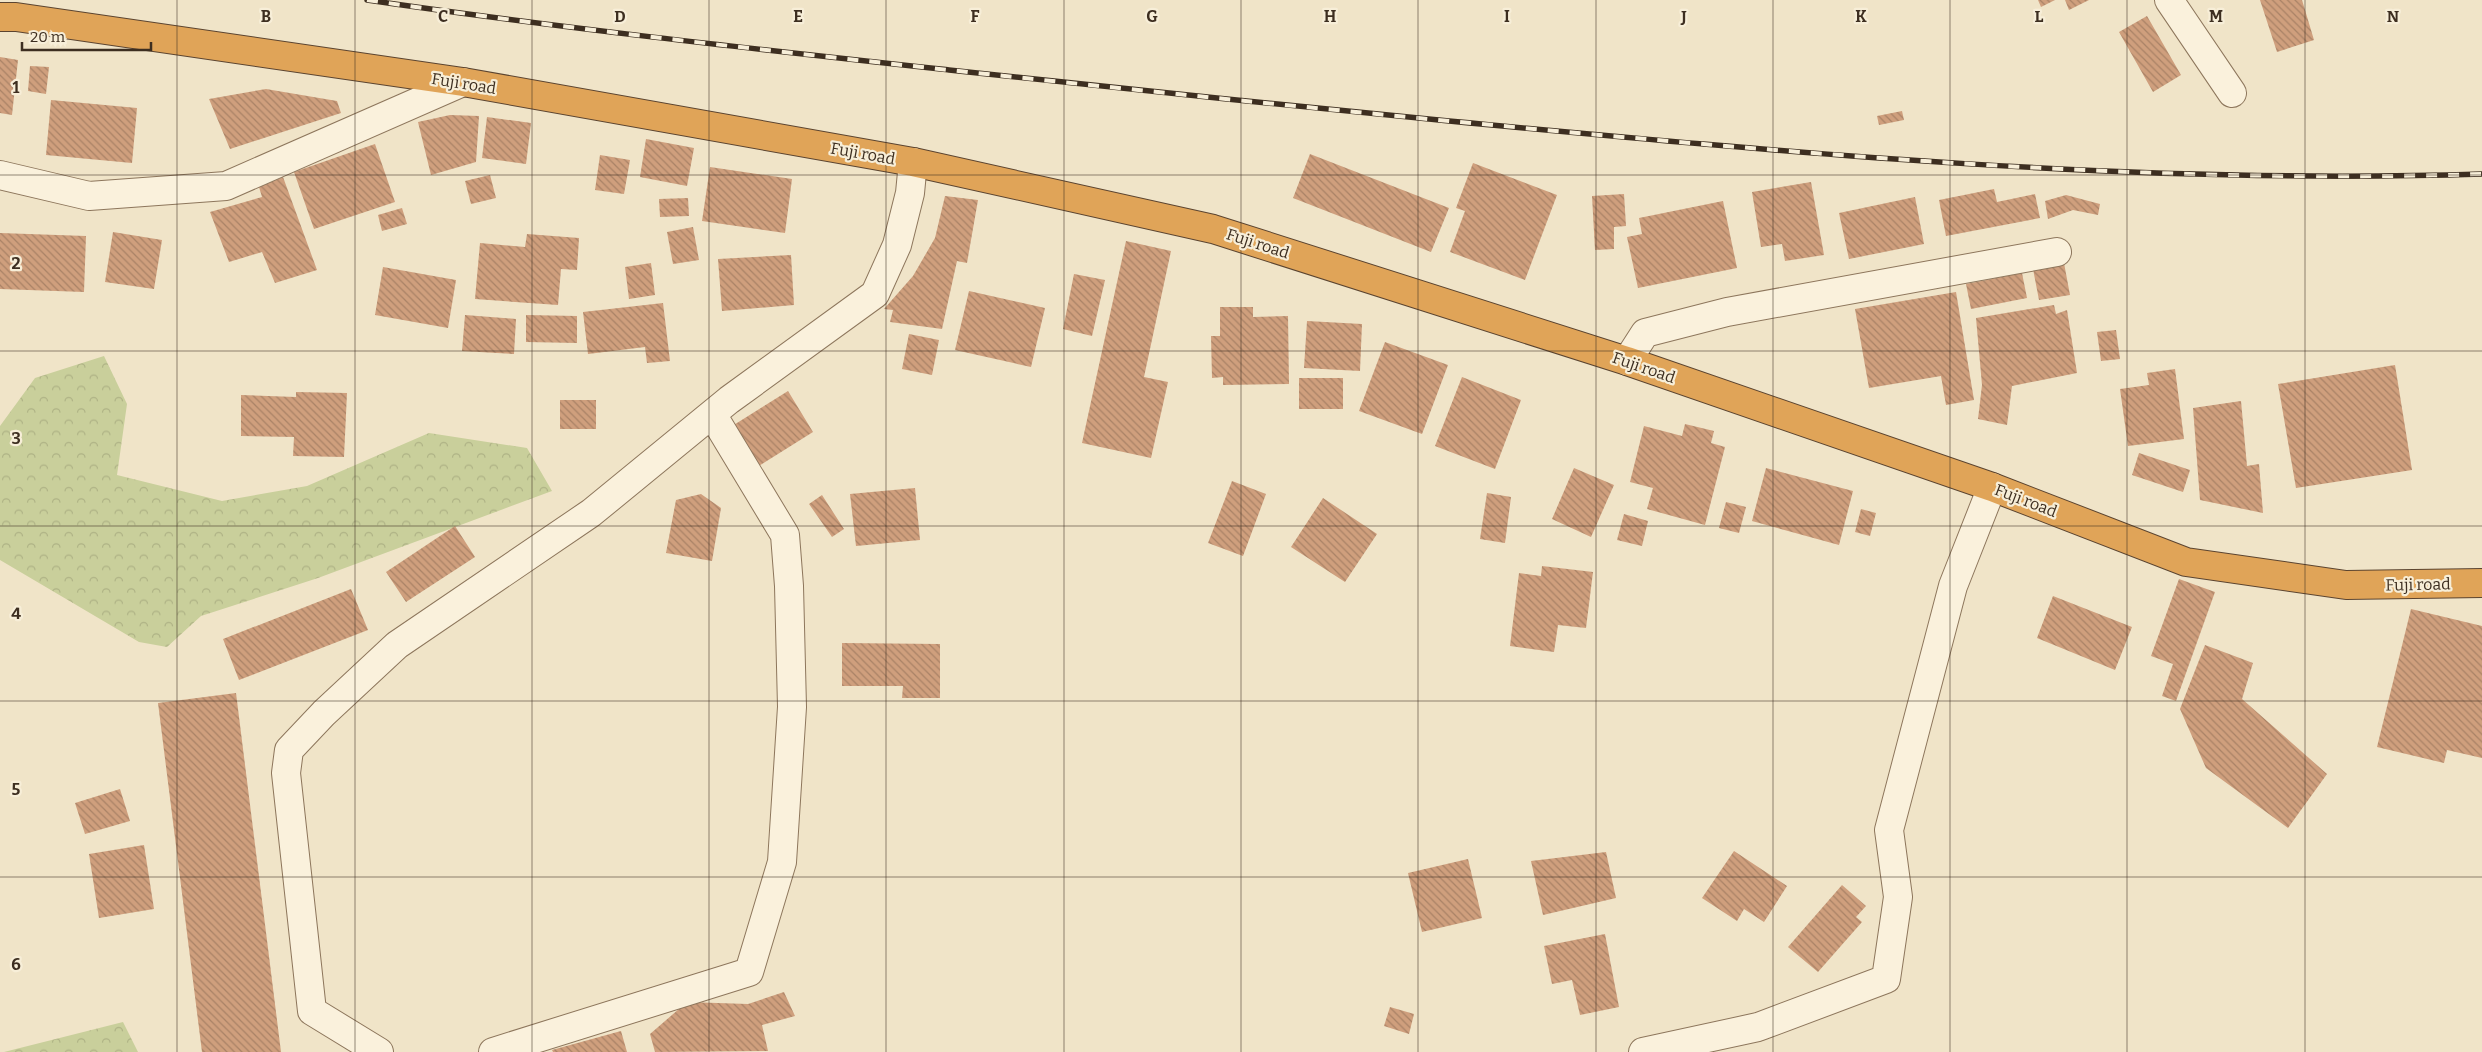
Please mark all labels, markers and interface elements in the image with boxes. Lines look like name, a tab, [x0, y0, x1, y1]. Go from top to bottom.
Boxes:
text: B	[261, 7, 271, 26]
text: C	[438, 7, 448, 26]
text: D	[614, 7, 626, 26]
text: E	[793, 7, 803, 26]
text: F	[971, 7, 980, 26]
text: G	[1146, 7, 1158, 26]
text: H	[1324, 7, 1337, 26]
text: I	[1504, 7, 1510, 26]
text: J	[1680, 7, 1687, 26]
text: K	[1855, 7, 1867, 26]
text: L	[2035, 7, 2044, 26]
text: M	[2209, 7, 2223, 26]
text: N	[2387, 7, 2399, 26]
scale bar	[22, 20, 151, 52]
text: 20 m	[30, 28, 66, 46]
street label: Fuji road	[430, 69, 498, 98]
text: 1	[13, 78, 20, 97]
street label: Fuji road	[829, 138, 897, 169]
street label: Fuji road	[1224, 224, 1292, 263]
text: 2	[11, 254, 21, 273]
street label: Fuji road	[1610, 348, 1678, 387]
text: 3	[11, 429, 21, 448]
street label: Fuji road	[1992, 480, 2060, 521]
street label: Fuji road	[2385, 574, 2451, 595]
text: 4	[11, 604, 21, 623]
text: 5	[12, 780, 21, 799]
text: 6	[11, 955, 21, 974]

